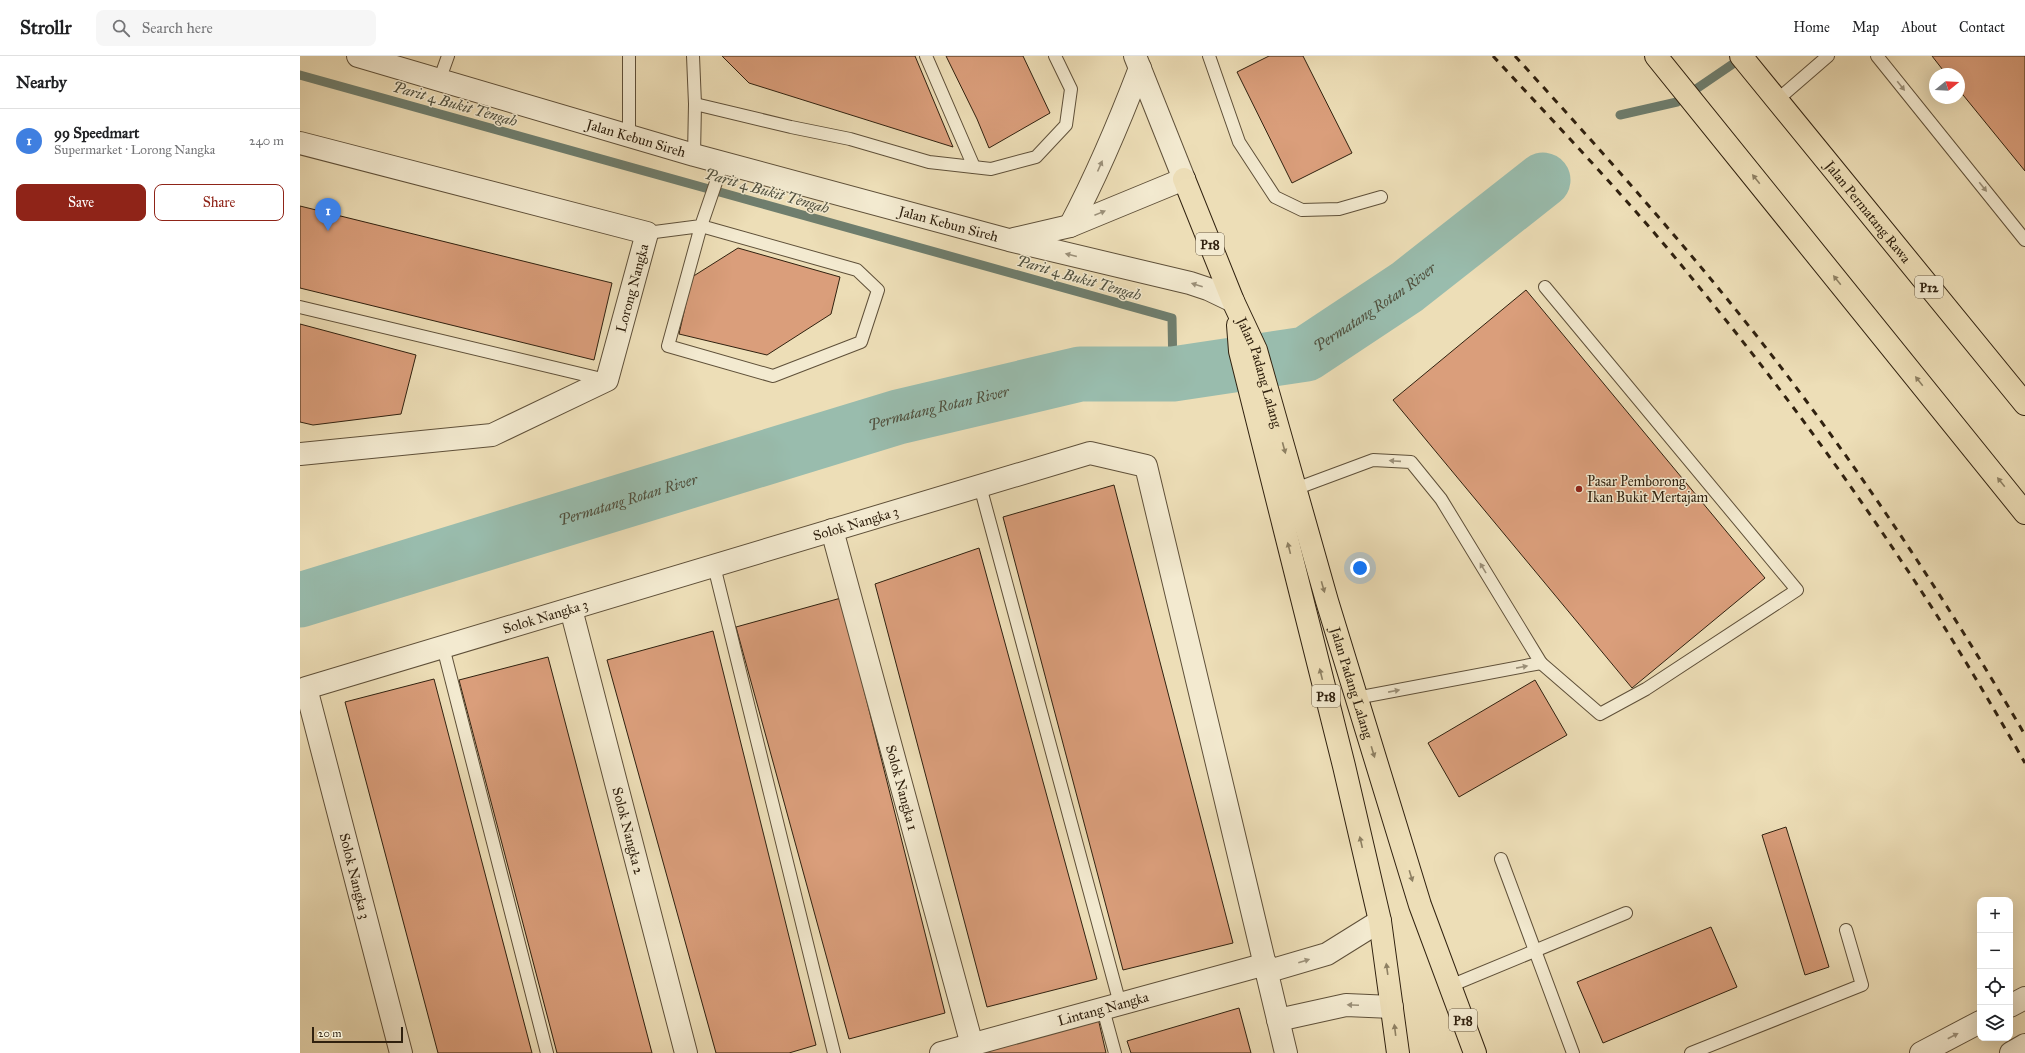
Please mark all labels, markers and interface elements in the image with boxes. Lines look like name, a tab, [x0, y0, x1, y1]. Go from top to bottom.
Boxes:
search box	[96, 10, 376, 46]
text: Strollr	[20, 16, 72, 39]
icon: search	[110, 17, 132, 39]
text: Search here	[142, 19, 213, 37]
text: Home	[1793, 19, 1830, 36]
text: Map	[1852, 19, 1879, 36]
text: About	[1901, 19, 1937, 36]
text: Contact	[1959, 19, 2005, 36]
north arrow	[1929, 68, 1965, 104]
text: Nearby	[16, 72, 67, 93]
water label: Parit 4 Bukit Tengah	[391, 78, 520, 131]
one-way arrow	[1897, 81, 1906, 92]
street label: Jalan Kebun Sireh	[582, 115, 688, 161]
text: 99 Speedmart	[54, 124, 139, 142]
text: 1	[26, 133, 32, 149]
text: 240 m	[249, 133, 284, 149]
text: Supermarket · Lorong Nangka	[54, 142, 215, 158]
street label: Jalan Permatang Rawa	[1819, 156, 1914, 267]
one-way arrow	[1098, 160, 1104, 172]
water label: Parit 4 Bukit Tengah	[703, 165, 832, 218]
one-way arrow	[1751, 174, 1760, 184]
one-way arrow	[1978, 182, 1987, 193]
button: Save	[16, 184, 146, 221]
button: Share	[154, 184, 284, 221]
pin: 1	[315, 198, 341, 231]
street label: Jalan Kebun Sireh	[895, 202, 1000, 246]
one-way arrow	[1094, 210, 1106, 216]
road number: P18	[1196, 233, 1224, 255]
street label: Lorong Nangka	[613, 242, 652, 334]
one-way arrow	[1065, 251, 1077, 257]
water label: Parit 4 Bukit Tengah	[1015, 252, 1144, 305]
water label: Permatang Rotan River	[1310, 258, 1440, 355]
one-way arrow	[1833, 275, 1842, 285]
road number: P12	[1915, 276, 1943, 298]
one-way arrow	[1191, 282, 1203, 288]
street label: Jalan Padang Lalang	[1231, 313, 1286, 430]
one-way arrow	[1915, 376, 1924, 387]
water label: Permatang Rotan River	[866, 382, 1011, 435]
one-way arrow	[1281, 442, 1287, 455]
one-way arrow	[1389, 458, 1401, 465]
water label: Permatang Rotan River	[556, 470, 700, 529]
place label: Pasar Pemborong Ikan Bukit Mertajam	[1587, 473, 1709, 506]
one-way arrow	[1996, 477, 2005, 488]
marker: Pasar Pemborong Ikan Bukit Mertajam	[1574, 484, 1584, 494]
street label: Solok Nangka 3	[811, 503, 900, 545]
one-way arrow	[1286, 542, 1292, 554]
your location	[1350, 558, 1370, 578]
one-way arrow	[1480, 562, 1487, 574]
one-way arrow	[1320, 581, 1326, 593]
street label: Solok Nangka 3	[501, 596, 590, 638]
street label: Jalan Padang Lalang	[1325, 623, 1377, 741]
one-way arrow	[1516, 663, 1528, 669]
one-way arrow	[1317, 668, 1323, 681]
road number: P18	[1312, 685, 1340, 707]
one-way arrow	[1388, 687, 1401, 693]
street label: Solok Nangka 1	[882, 743, 921, 833]
one-way arrow	[1370, 746, 1376, 758]
street label: Solok Nangka 2	[608, 785, 647, 876]
street label: Solok Nangka 3	[336, 831, 373, 921]
one-way arrow	[1358, 835, 1364, 848]
one-way arrow	[1408, 870, 1414, 882]
map controls	[1977, 897, 2013, 1041]
button: +	[1977, 897, 2013, 933]
button: −	[1977, 933, 2013, 969]
one-way arrow	[1298, 958, 1310, 964]
one-way arrow	[1384, 963, 1390, 975]
button: locate	[1977, 969, 2013, 1005]
street label: Lintang Nangka	[1056, 989, 1151, 1030]
one-way arrow	[1347, 1002, 1359, 1009]
button: layers	[1977, 1005, 2013, 1041]
road number: P18	[1449, 1009, 1477, 1031]
one-way arrow	[1392, 1024, 1398, 1036]
scale bar	[312, 1025, 403, 1044]
text: 20 m	[318, 1027, 341, 1040]
one-way arrow	[1947, 1033, 1959, 1039]

